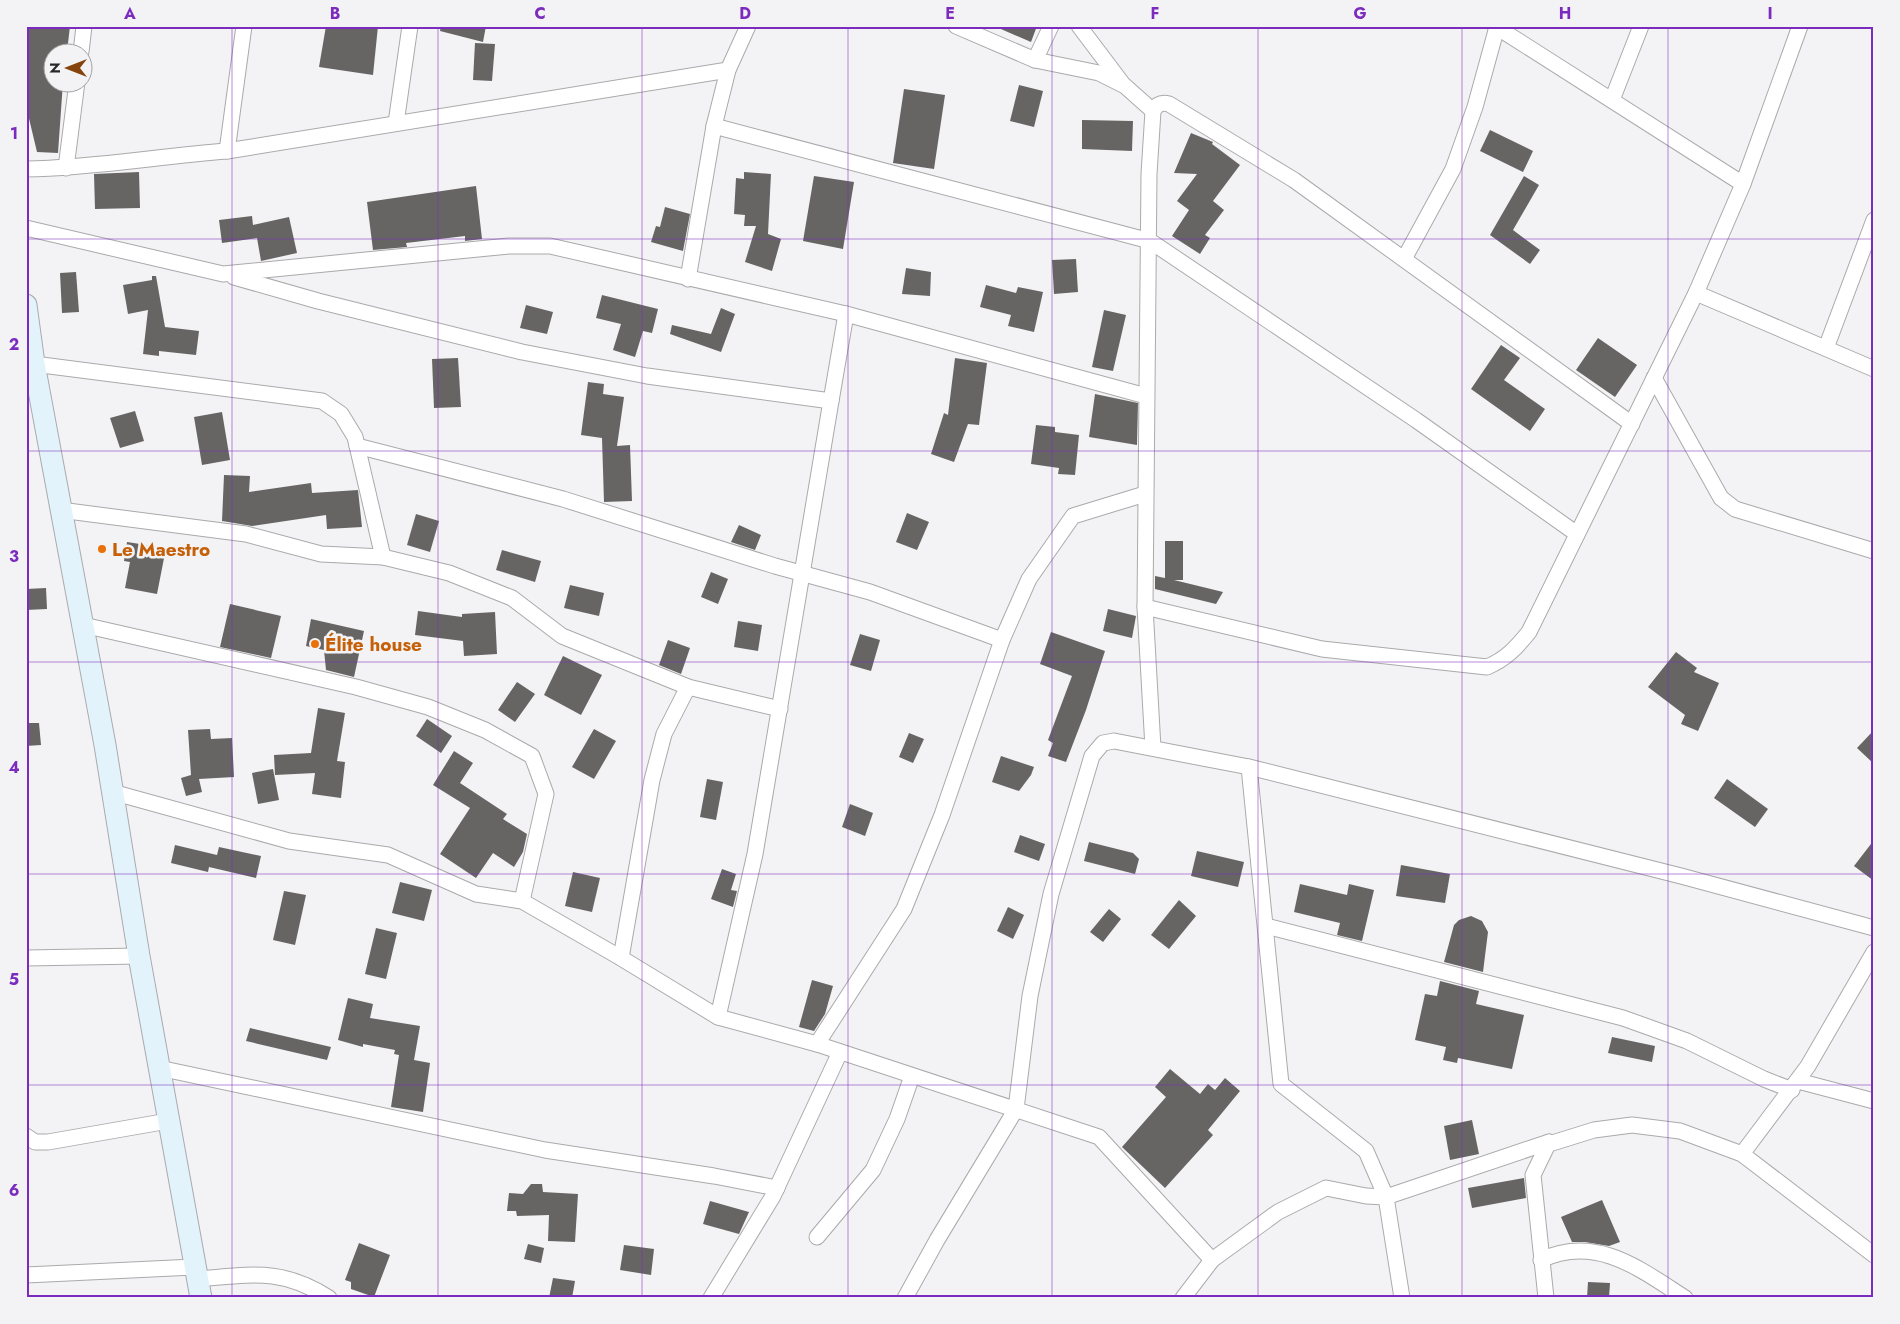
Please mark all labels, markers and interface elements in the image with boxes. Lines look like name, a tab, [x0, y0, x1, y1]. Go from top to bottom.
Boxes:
text: A	[123, 2, 136, 25]
text: B	[330, 2, 340, 25]
text: C	[534, 2, 546, 25]
text: D	[739, 2, 751, 25]
text: E	[945, 2, 955, 25]
text: F	[1151, 2, 1159, 25]
text: G	[1353, 2, 1367, 25]
text: H	[1559, 2, 1571, 25]
text: I	[1767, 2, 1773, 25]
north arrow	[42, 42, 92, 92]
text: N	[45, 62, 65, 74]
text: 1	[10, 122, 18, 145]
text: 2	[9, 333, 19, 356]
place label: Le Maestro	[112, 536, 210, 563]
marker: Le Maestro	[96, 543, 108, 555]
text: 3	[9, 545, 19, 568]
place label: Élite house	[325, 631, 422, 658]
marker: Élite house	[309, 638, 321, 650]
text: 4	[8, 756, 20, 779]
text: 5	[9, 968, 19, 991]
text: 6	[9, 1179, 19, 1202]

